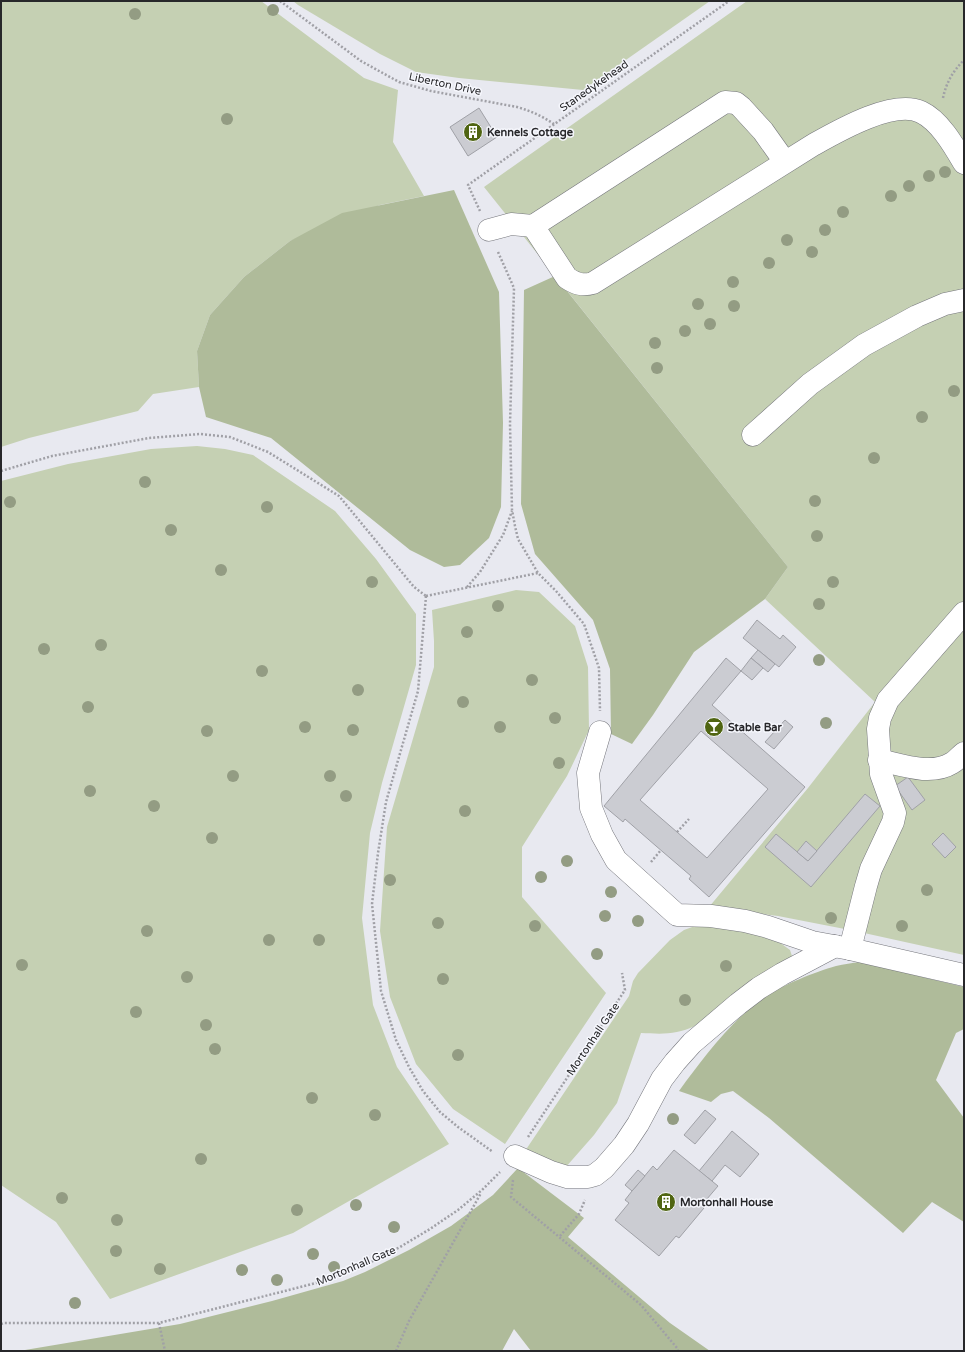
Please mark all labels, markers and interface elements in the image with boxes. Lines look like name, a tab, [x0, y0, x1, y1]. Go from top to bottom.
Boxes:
street label: Stanedykehead	[557, 57, 631, 115]
street label: Liberton Drive	[407, 70, 483, 98]
building icon: Kennels Cottage	[462, 121, 484, 143]
place label: Kennels Cottage	[487, 126, 574, 140]
bar icon: Stable Bar	[703, 716, 725, 738]
place label: Stable Bar	[728, 721, 782, 734]
street label: Mortonhall Gate	[564, 1000, 622, 1078]
building icon: Mortonhall House	[655, 1191, 677, 1213]
place label: Mortonhall House	[680, 1196, 774, 1209]
street label: Mortonhall Gate	[314, 1243, 398, 1289]

